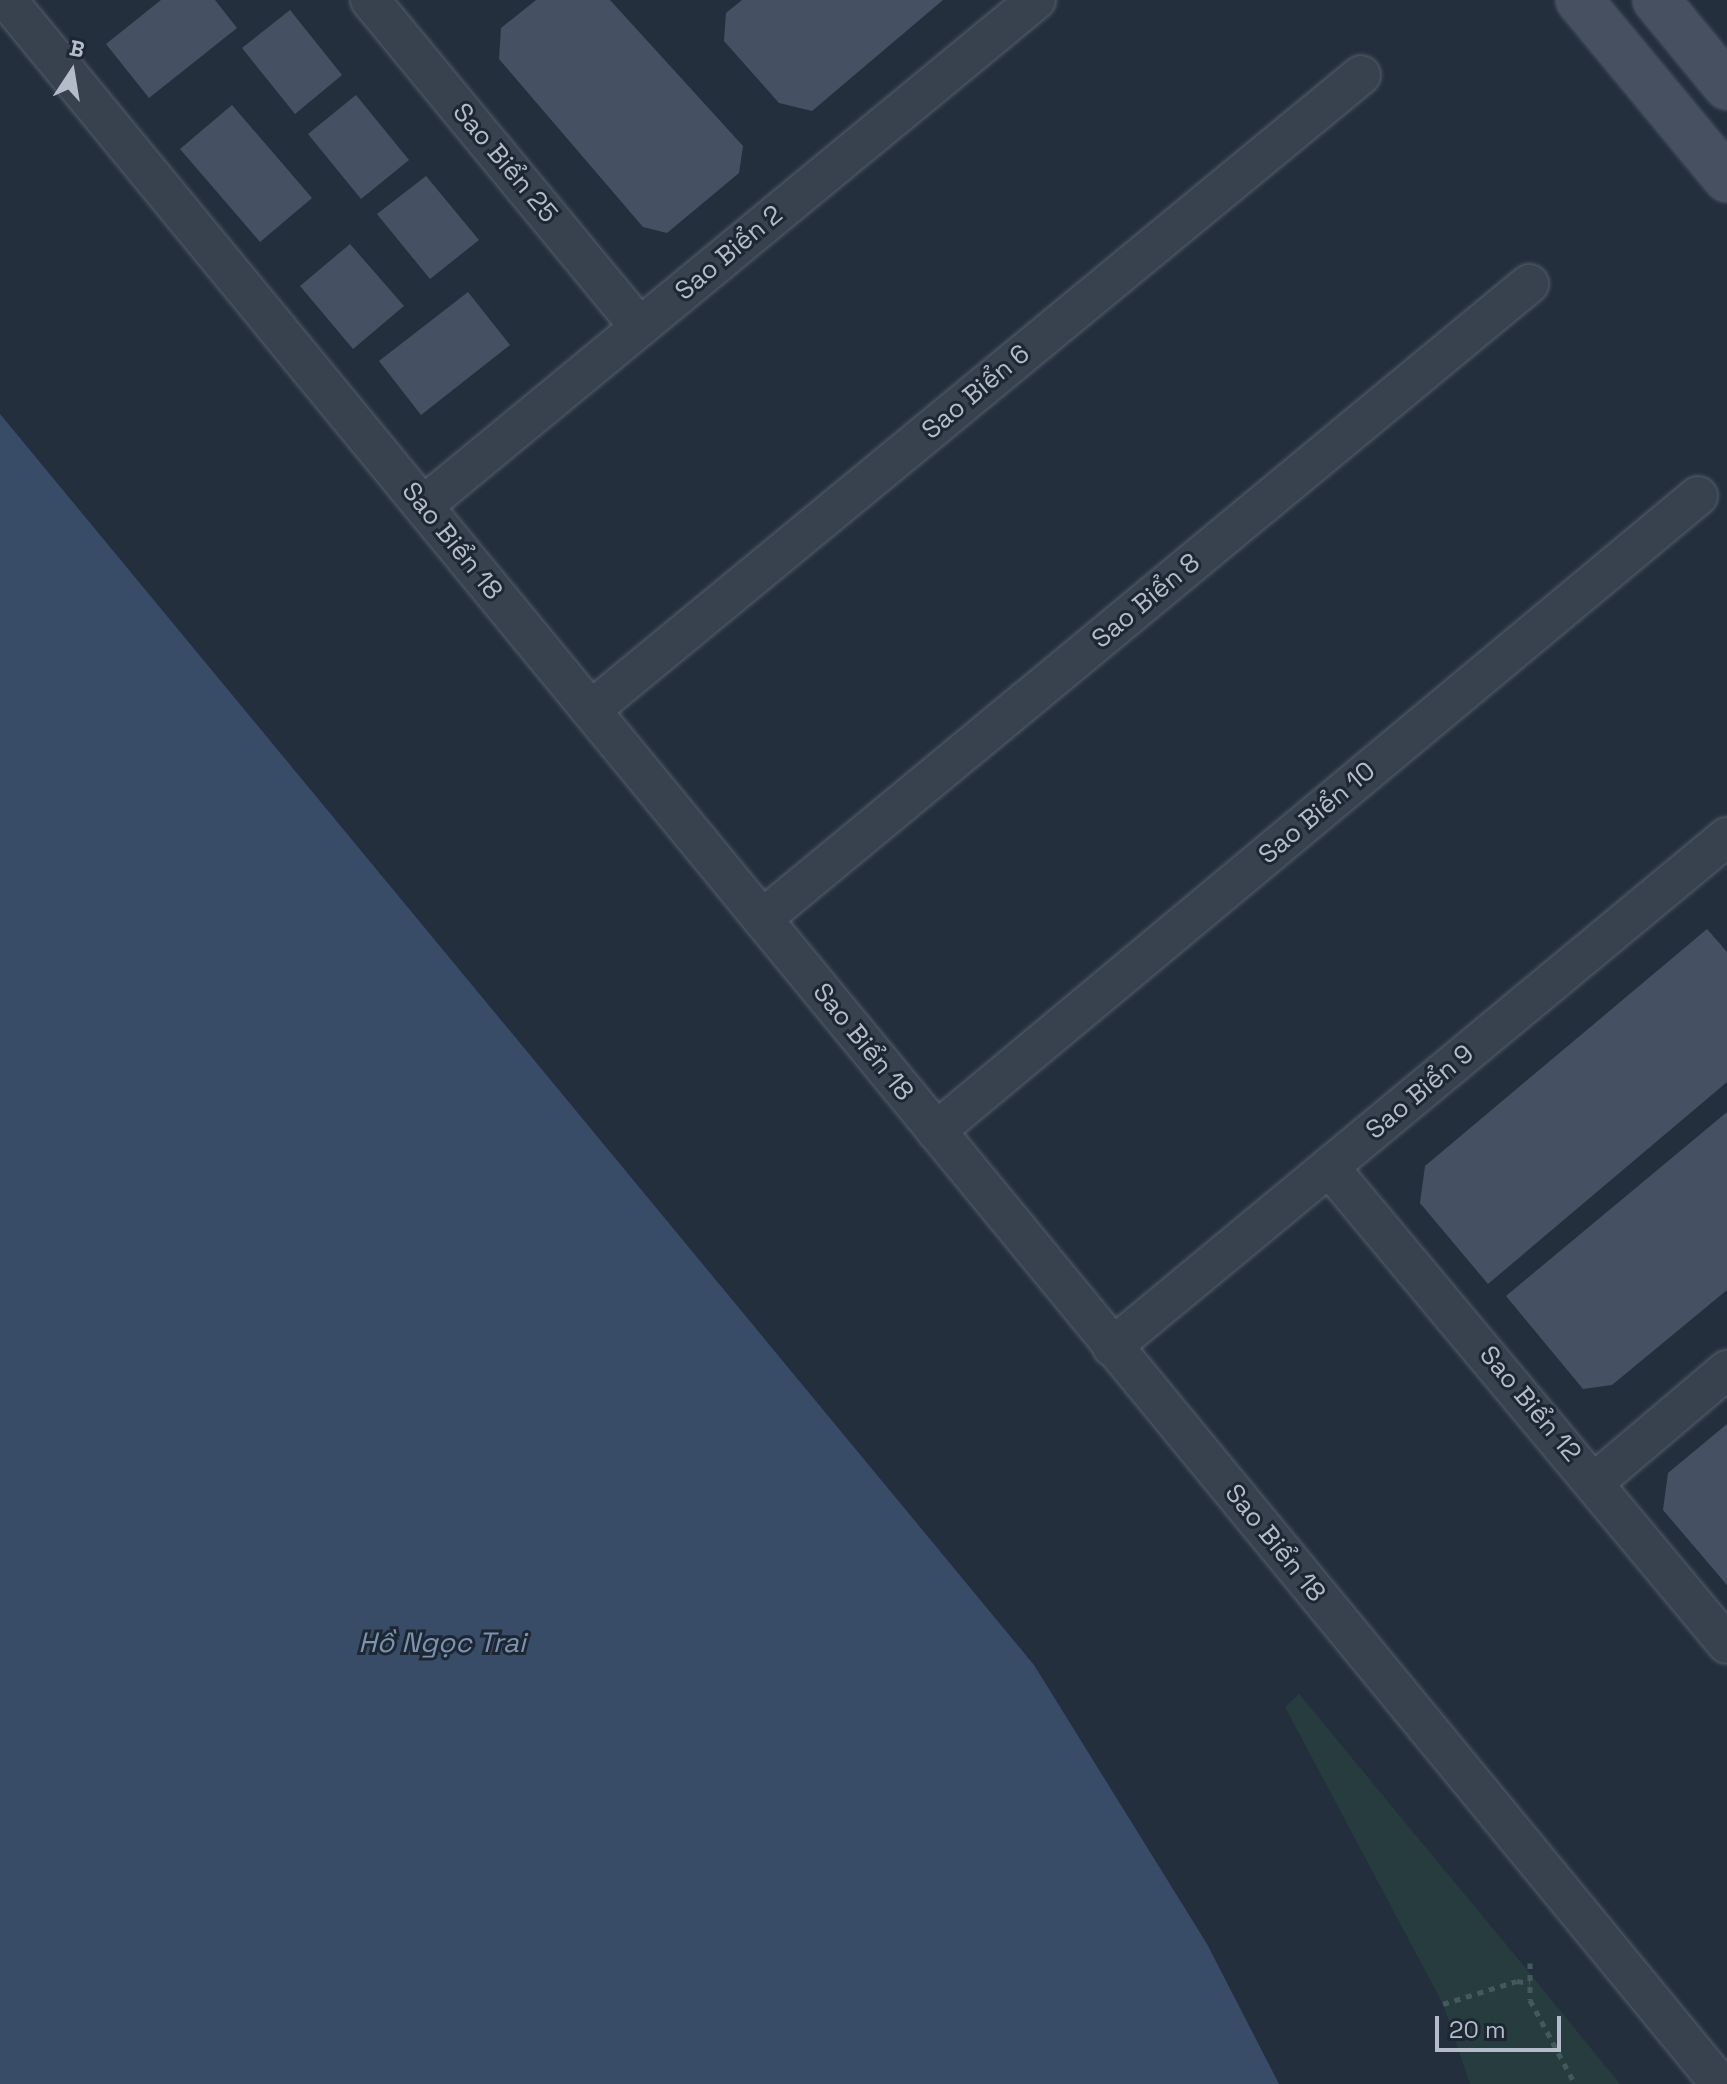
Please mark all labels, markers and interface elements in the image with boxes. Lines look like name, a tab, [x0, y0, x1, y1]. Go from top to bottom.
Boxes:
north arrow	[32, 32, 112, 112]
text: B	[67, 33, 87, 64]
street label: Sao Biển 25	[446, 97, 564, 229]
street label: Sao Biển 2	[669, 199, 789, 307]
street label: Sao Biển 6	[916, 338, 1036, 446]
street label: Sao Biển 18	[395, 476, 509, 606]
street label: Sao Biển 8	[1086, 547, 1206, 655]
street label: Sao Biển 10	[1252, 755, 1382, 871]
street label: Sao Biển 18	[806, 977, 920, 1107]
street label: Sao Biển 9	[1360, 1038, 1480, 1146]
street label: Sao Biển 12	[1473, 1340, 1587, 1468]
street label: Sao Biển 18	[1218, 1478, 1332, 1608]
water label: Hồ Ngọc Trai	[358, 1625, 526, 1659]
scale bar	[1439, 2000, 1565, 2050]
text: 20 m	[1449, 2014, 1506, 2045]

